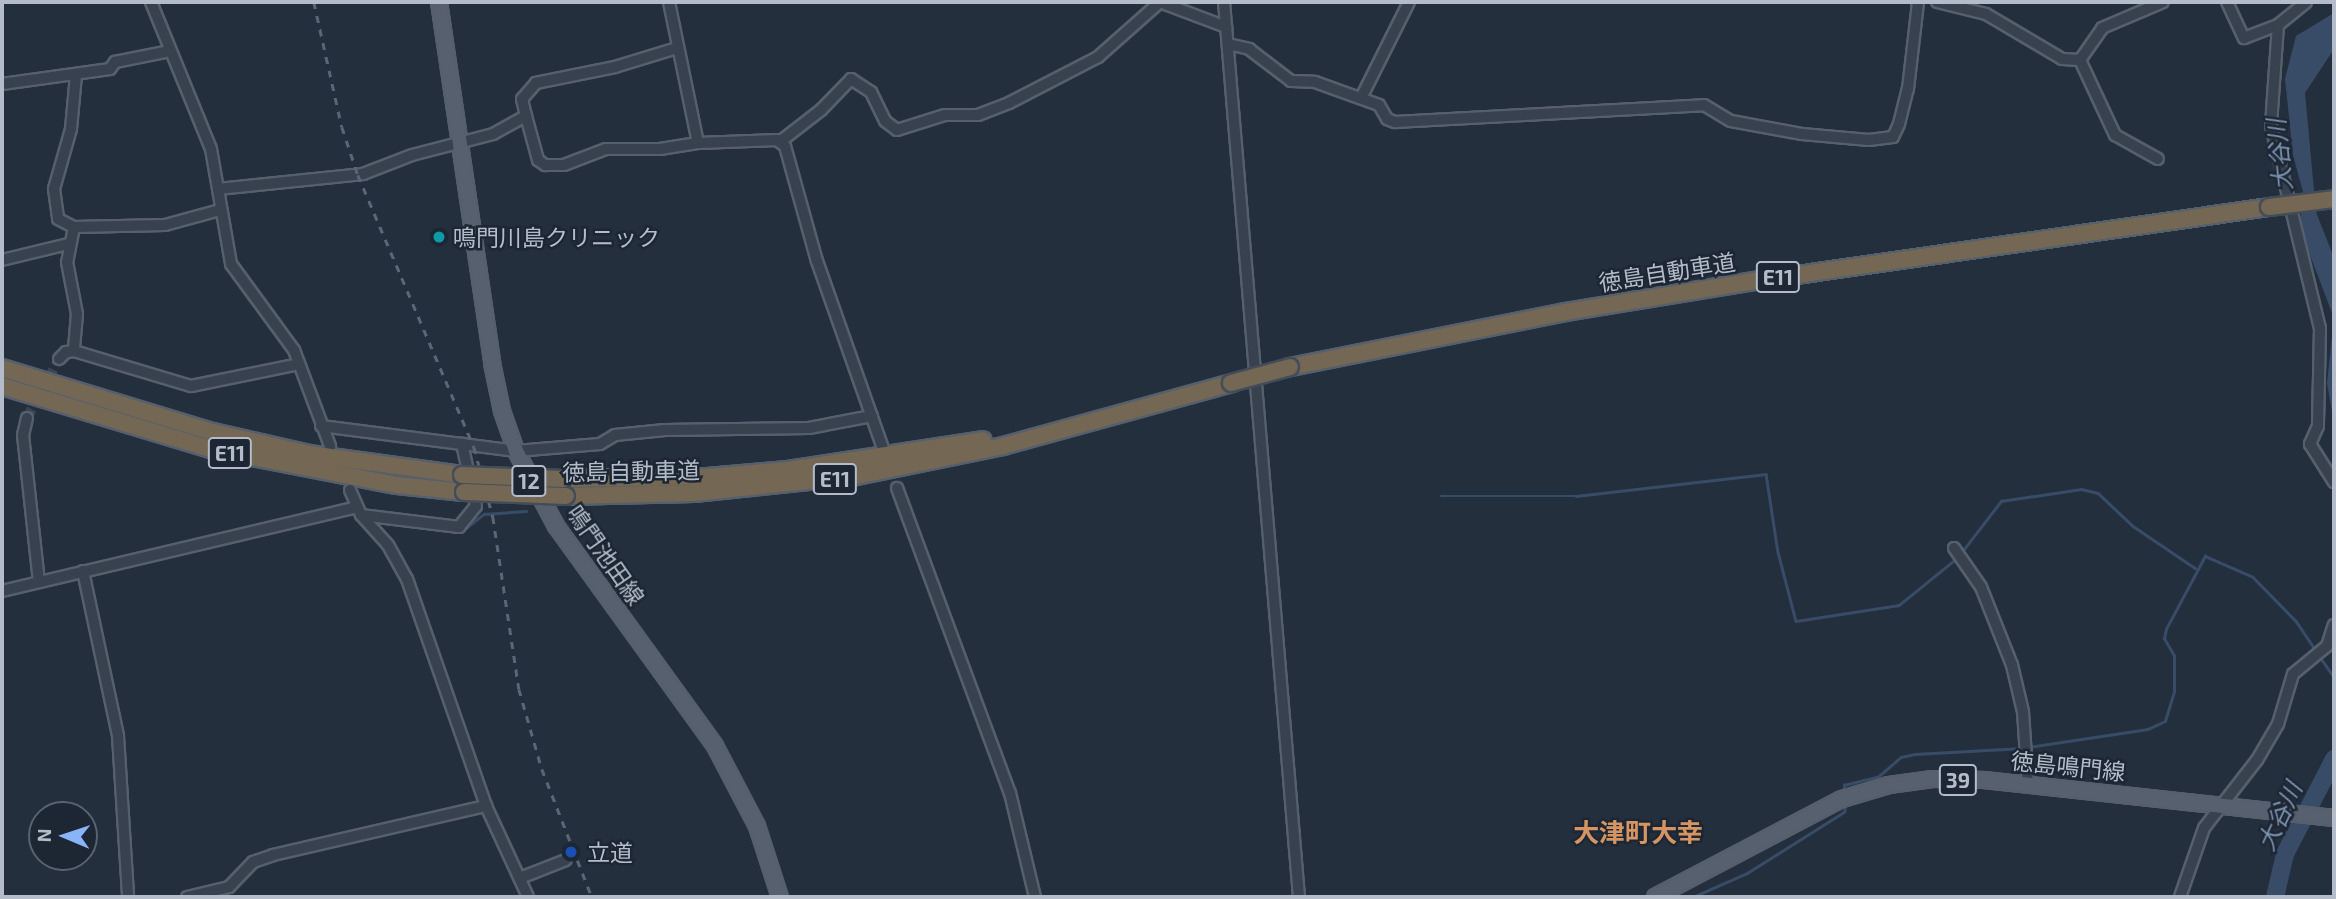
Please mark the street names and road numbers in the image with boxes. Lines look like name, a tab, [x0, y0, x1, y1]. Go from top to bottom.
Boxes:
street label: 徳島自動車道	[1597, 248, 1737, 296]
road number: E11	[1755, 260, 1801, 294]
road number: E11	[207, 435, 253, 470]
street label: 徳島自動車道	[562, 456, 700, 486]
road number: E11	[812, 462, 858, 496]
road number: 12	[510, 463, 548, 498]
street label: 鳴門池田線	[562, 500, 650, 610]
street label: 徳島鳴門線	[2009, 746, 2127, 786]
road number: 39	[1939, 762, 1977, 798]

